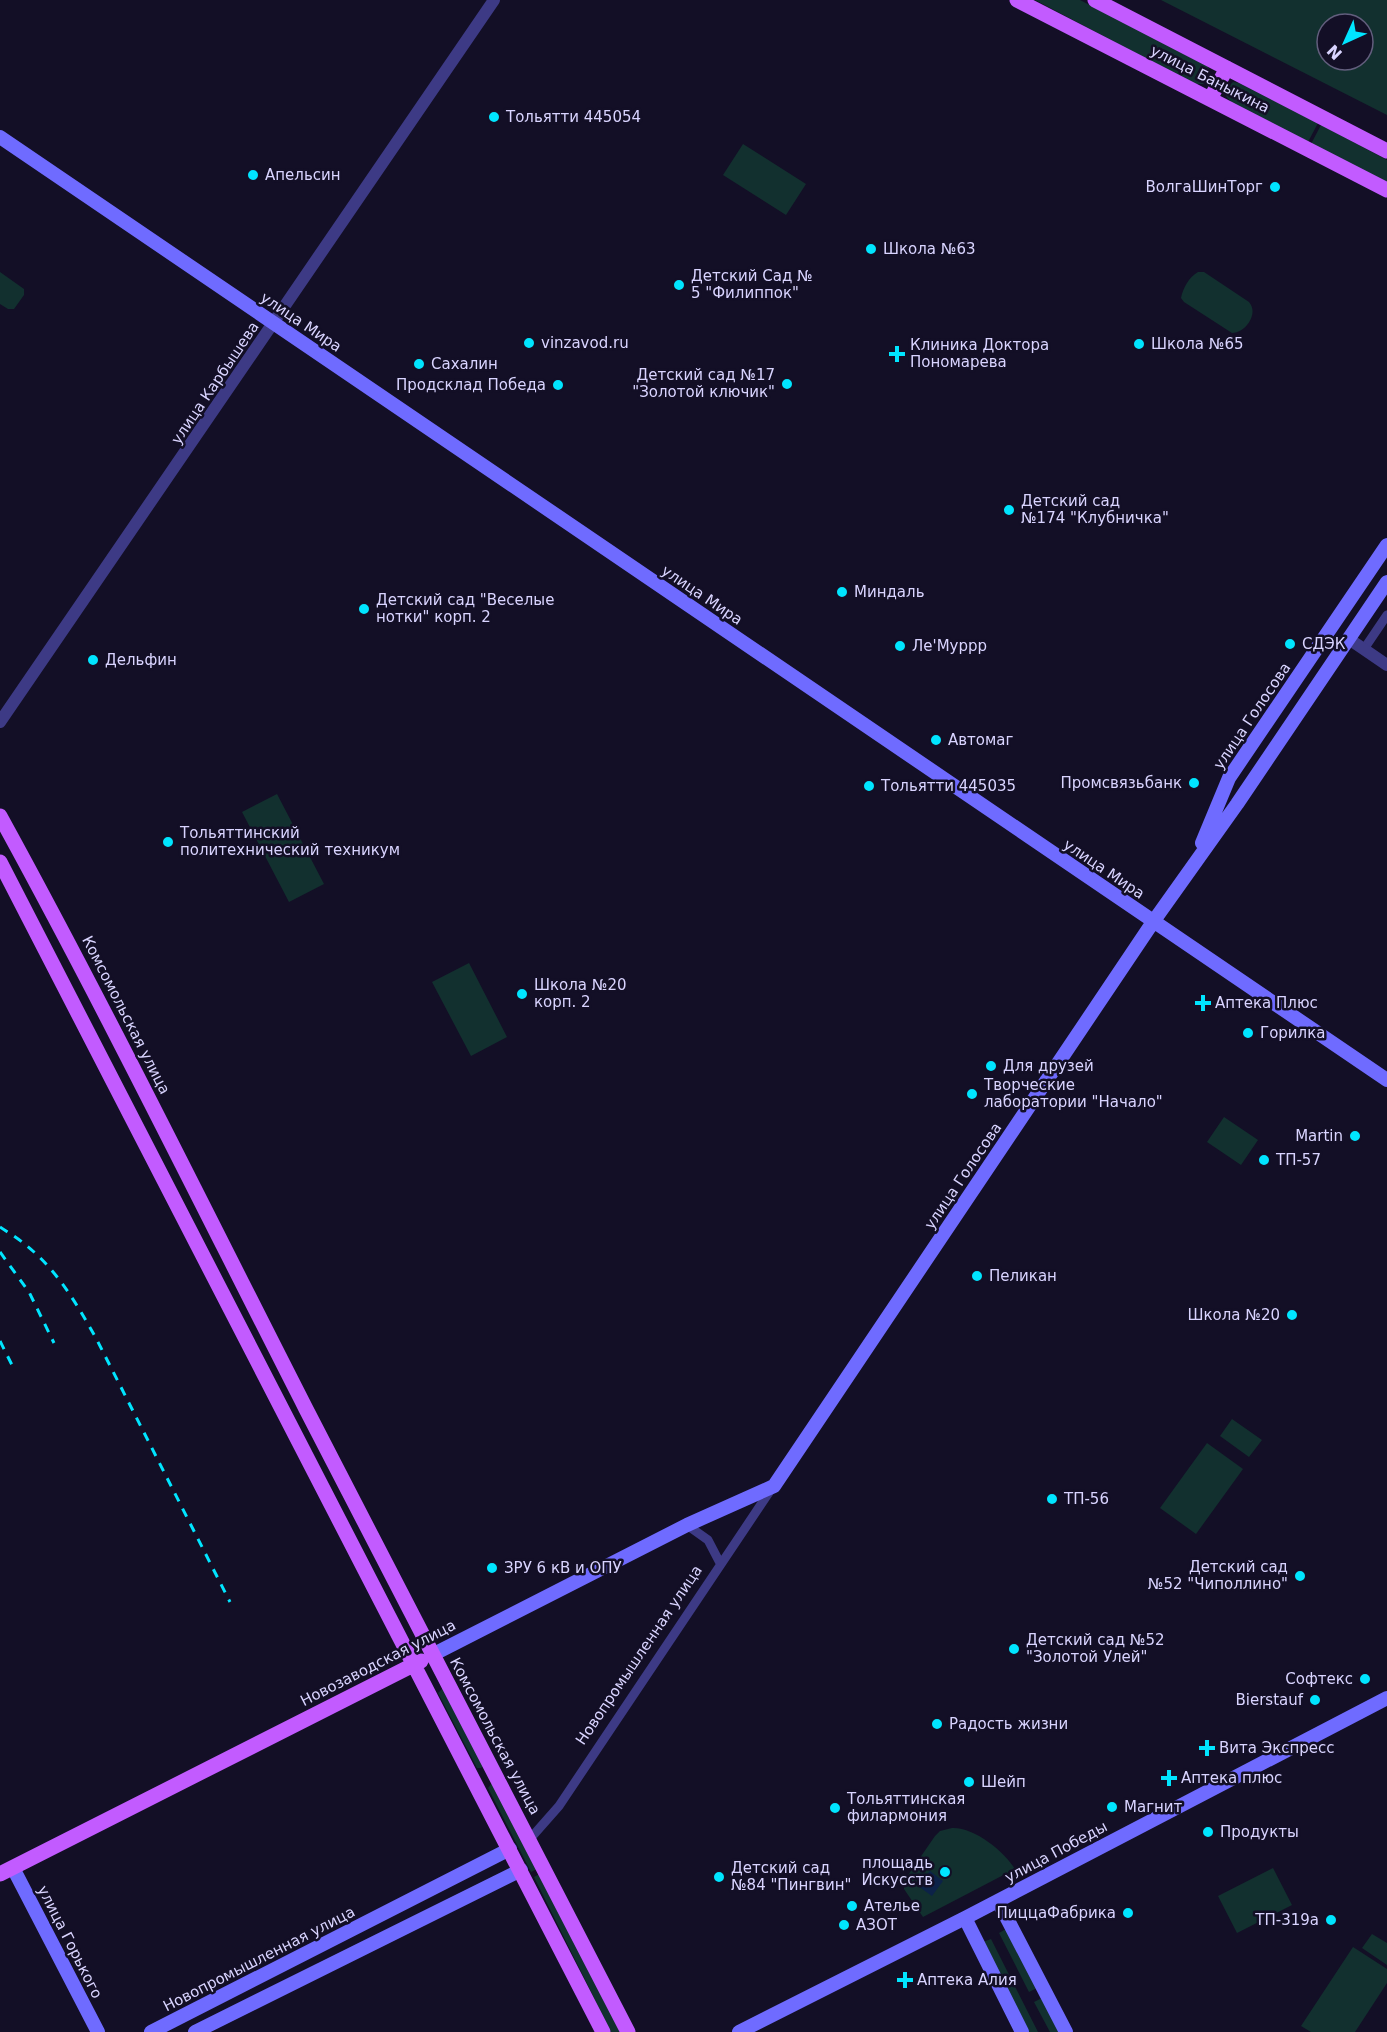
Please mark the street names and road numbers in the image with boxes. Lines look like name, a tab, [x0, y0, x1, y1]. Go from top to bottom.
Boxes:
street label: улица Баныкина	[1147, 41, 1273, 117]
street label: улица Мира	[257, 288, 345, 356]
street label: улица Карбышева	[167, 318, 263, 448]
street label: улица Мира	[658, 561, 746, 629]
street label: улица Голосова	[1210, 659, 1294, 773]
street label: улица Мира	[1060, 835, 1148, 903]
street label: Комсомольская улица	[78, 933, 174, 1097]
street label: улица Голосова	[921, 1119, 1005, 1233]
street label: Новопромышленная улица	[572, 1562, 706, 1748]
street label: Новозаводская улица	[297, 1616, 459, 1710]
street label: Комсомольская улица	[446, 1654, 544, 1818]
street label: улица Победы	[1002, 1817, 1110, 1887]
street label: улица Горького	[34, 1883, 106, 2001]
street label: Новопромышленная улица	[160, 1903, 358, 2015]

